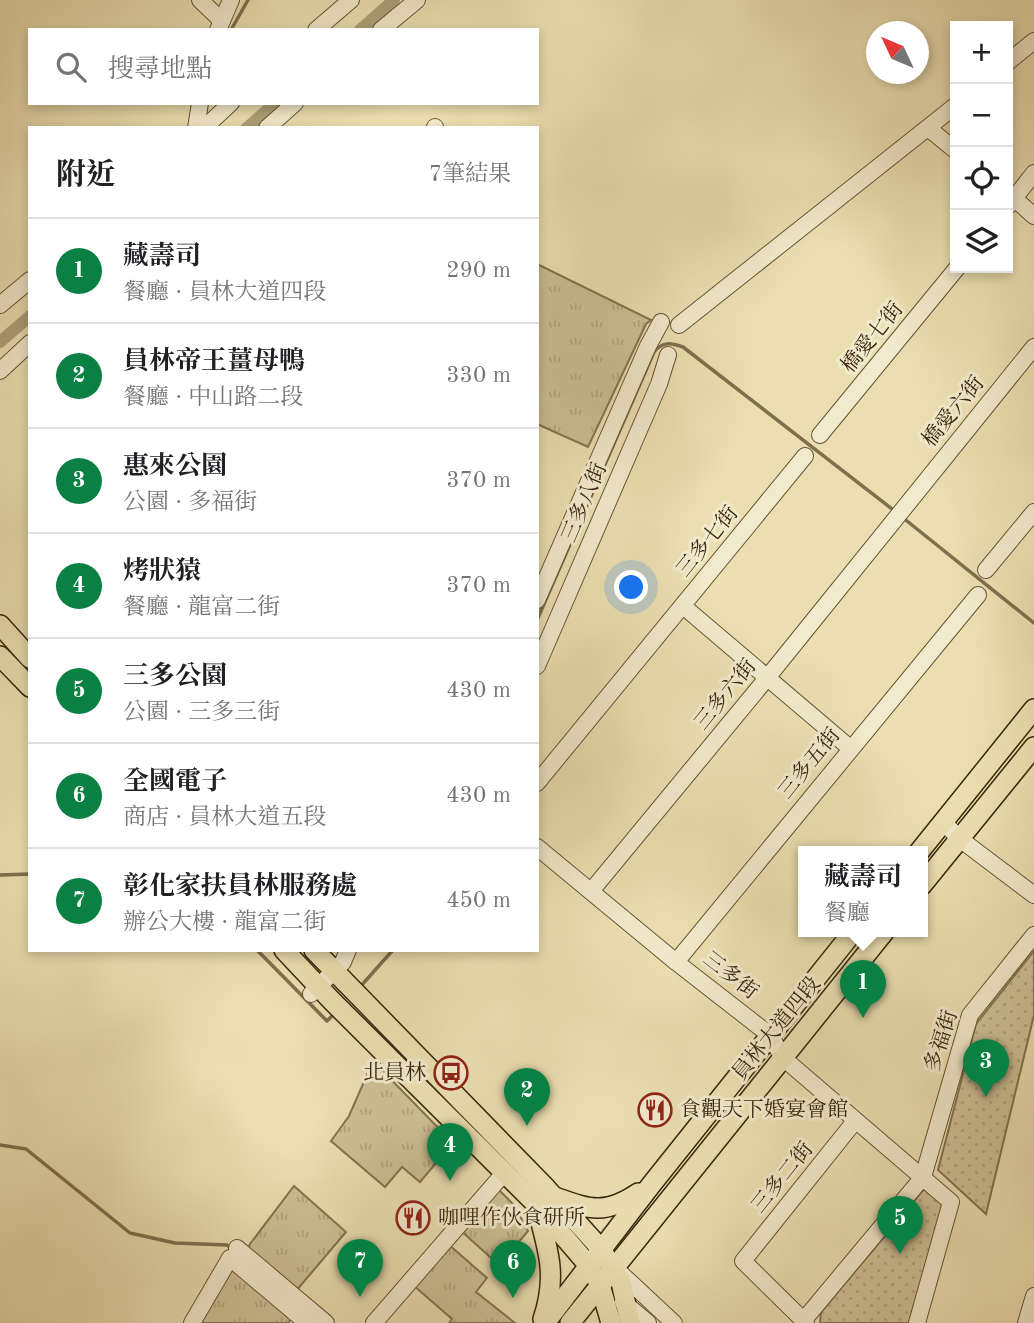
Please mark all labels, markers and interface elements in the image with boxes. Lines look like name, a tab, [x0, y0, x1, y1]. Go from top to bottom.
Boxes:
north arrow	[866, 21, 929, 84]
map controls	[950, 21, 1013, 273]
button: +	[950, 21, 1013, 84]
search box	[28, 28, 539, 105]
icon: search	[52, 48, 90, 86]
text: 搜尋地點	[108, 57, 212, 83]
button: −	[950, 84, 1013, 147]
button: locate	[950, 147, 1013, 210]
text: 附近	[56, 161, 116, 191]
text: 7筆結果	[429, 163, 511, 186]
button: layers	[950, 210, 1013, 273]
text: 藏壽司	[123, 244, 201, 270]
text: 1	[72, 259, 86, 282]
text: 290 m	[446, 259, 511, 282]
text: 餐廳 · 員林大道四段	[123, 281, 326, 304]
street label: 橋愛七街	[837, 297, 908, 377]
text: 員林帝王薑母鴨	[123, 349, 305, 375]
text: 2	[72, 364, 86, 387]
text: 330 m	[446, 364, 511, 387]
street label: 橋愛六街	[918, 371, 989, 451]
text: 餐廳 · 中山路二段	[123, 386, 303, 409]
text: 惠來公園	[123, 454, 227, 480]
street label: 三多八街	[557, 459, 611, 546]
text: 3	[72, 469, 86, 492]
text: 370 m	[446, 469, 511, 492]
text: 公園 · 多福街	[123, 491, 257, 514]
street label: 三多七街	[672, 501, 743, 581]
text: 烤狀猿	[123, 559, 201, 585]
your location	[614, 570, 648, 604]
text: 4	[72, 574, 86, 597]
text: 370 m	[446, 574, 511, 597]
text: 餐廳 · 龍富二街	[123, 596, 280, 619]
street label: 三多六街	[690, 654, 761, 734]
text: 三多公園	[123, 664, 227, 690]
text: 5	[72, 679, 86, 702]
text: 430 m	[446, 679, 511, 702]
text: 公園 · 三多三街	[123, 701, 280, 724]
street label: 三多五街	[774, 723, 845, 803]
text: 全國電子	[123, 769, 227, 795]
text: 6	[72, 784, 86, 807]
text: 430 m	[446, 784, 511, 807]
text: 商店 · 員林大道五段	[123, 806, 326, 829]
popup	[798, 846, 928, 937]
text: 藏壽司	[824, 865, 902, 891]
text: 彰化家扶員林服務處	[123, 874, 357, 900]
text: 7	[72, 889, 86, 912]
text: 450 m	[446, 889, 511, 912]
text: 餐廳	[824, 902, 870, 925]
text: 辦公大樓 · 龍富二街	[123, 911, 326, 934]
street label: 三多街	[699, 947, 763, 1004]
pin: 1	[840, 960, 886, 1018]
street label: 員林大道四段	[728, 972, 825, 1085]
street label: 多福街	[920, 1007, 962, 1074]
pin: 3	[963, 1039, 1009, 1097]
bus stop icon: 北員林	[432, 1054, 470, 1092]
place label: 北員林	[363, 1061, 426, 1084]
pin: 2	[504, 1068, 550, 1126]
restaurant icon: 食觀天下婚宴會館	[636, 1091, 674, 1129]
place label: 食觀天下婚宴會館	[680, 1098, 848, 1121]
pin: 4	[427, 1123, 473, 1181]
street label: 三多二街	[747, 1137, 818, 1217]
pin: 5	[877, 1196, 923, 1254]
restaurant icon: 咖哩作伙食研所	[394, 1199, 432, 1237]
place label: 咖哩作伙食研所	[438, 1206, 585, 1229]
pin: 7	[337, 1239, 383, 1297]
pin: 6	[490, 1240, 536, 1298]

